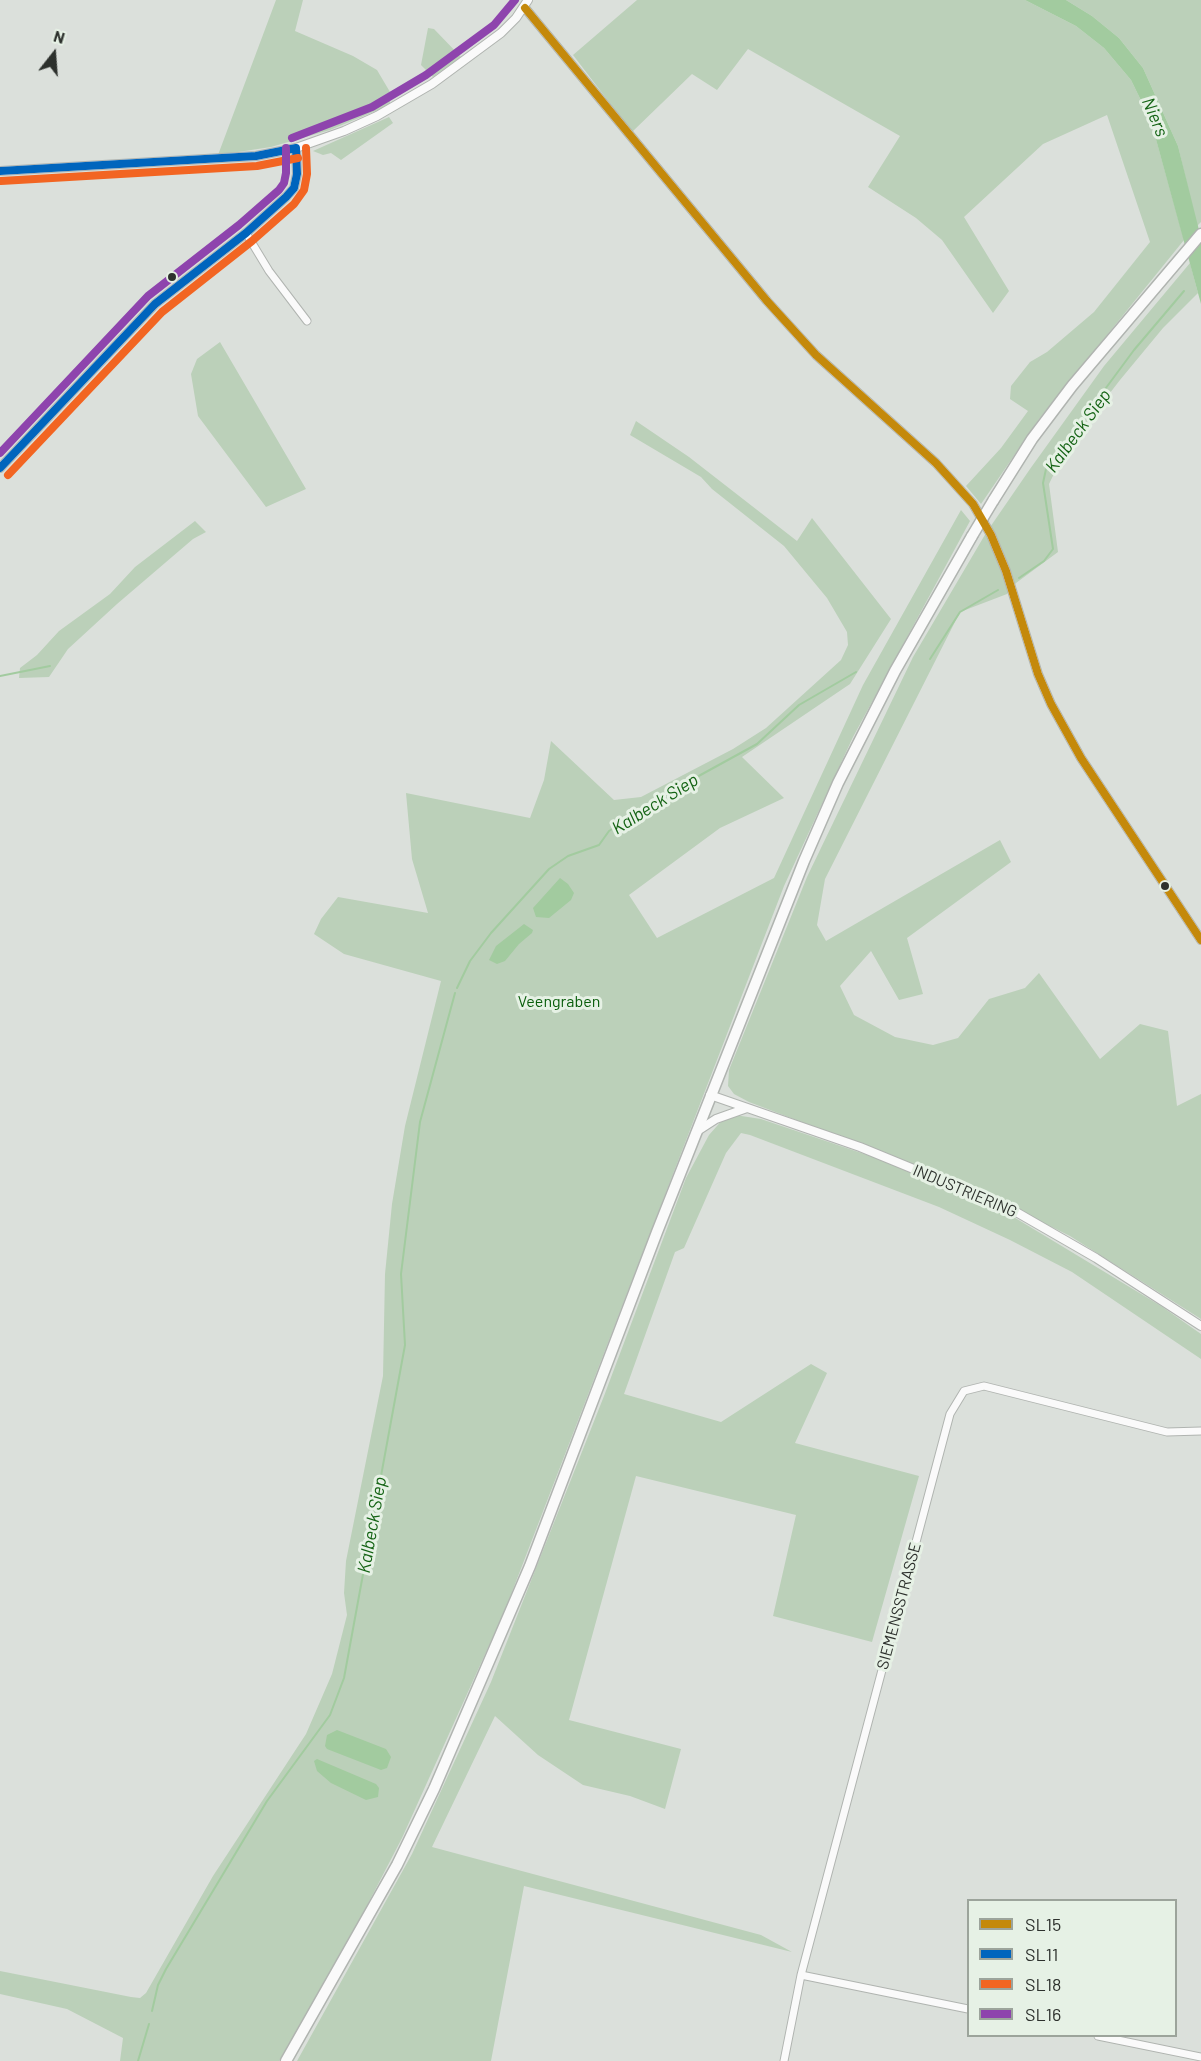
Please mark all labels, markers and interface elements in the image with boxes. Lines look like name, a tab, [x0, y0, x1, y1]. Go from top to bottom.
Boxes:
north arrow	[24, 24, 84, 84]
text: N	[52, 26, 67, 47]
water label: Niers	[1137, 94, 1173, 140]
unlabelled marker	[166, 271, 178, 283]
water label: Kalbeck Siep	[1041, 385, 1115, 477]
water label: Kalbeck Siep	[608, 769, 702, 839]
unlabelled marker	[1159, 880, 1171, 892]
park label: Veengraben	[518, 992, 600, 1012]
street label: INDUSTRIERING	[910, 1160, 1020, 1222]
water label: Kalbeck Siep	[353, 1475, 391, 1575]
street label: SIEMENSSTRASSE	[873, 1541, 925, 1671]
legend	[967, 1899, 1177, 2037]
text: SL15	[1025, 1913, 1061, 1935]
text: SL11	[1025, 1943, 1058, 1965]
text: SL18	[1025, 1973, 1061, 1995]
text: SL16	[1025, 2003, 1061, 2025]

